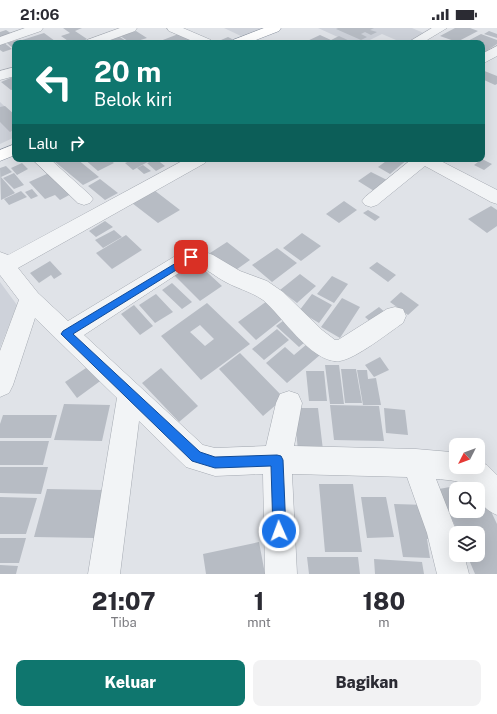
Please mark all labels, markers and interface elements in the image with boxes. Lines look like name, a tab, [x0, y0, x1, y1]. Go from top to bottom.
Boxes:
text: 21:06	[20, 6, 60, 23]
text: 20 m	[94, 55, 161, 88]
icon: left	[28, 56, 80, 108]
text: Belok kiri	[94, 89, 172, 110]
icon: right	[66, 132, 88, 154]
text: Lalu	[28, 135, 58, 152]
pin	[174, 240, 208, 274]
icon: arrive	[180, 246, 202, 268]
north arrow	[449, 438, 485, 474]
map controls	[449, 438, 485, 562]
button: search	[449, 482, 485, 518]
position arrow	[258, 510, 300, 552]
button: layers	[449, 526, 485, 562]
text: 21:07	[92, 587, 156, 615]
text: 1	[254, 587, 264, 615]
text: 180	[363, 587, 405, 615]
text: Tiba	[111, 615, 137, 630]
text: mnt	[247, 615, 271, 630]
text: m	[378, 615, 390, 630]
button: Keluar	[16, 660, 245, 706]
button: Bagikan	[253, 660, 481, 706]

